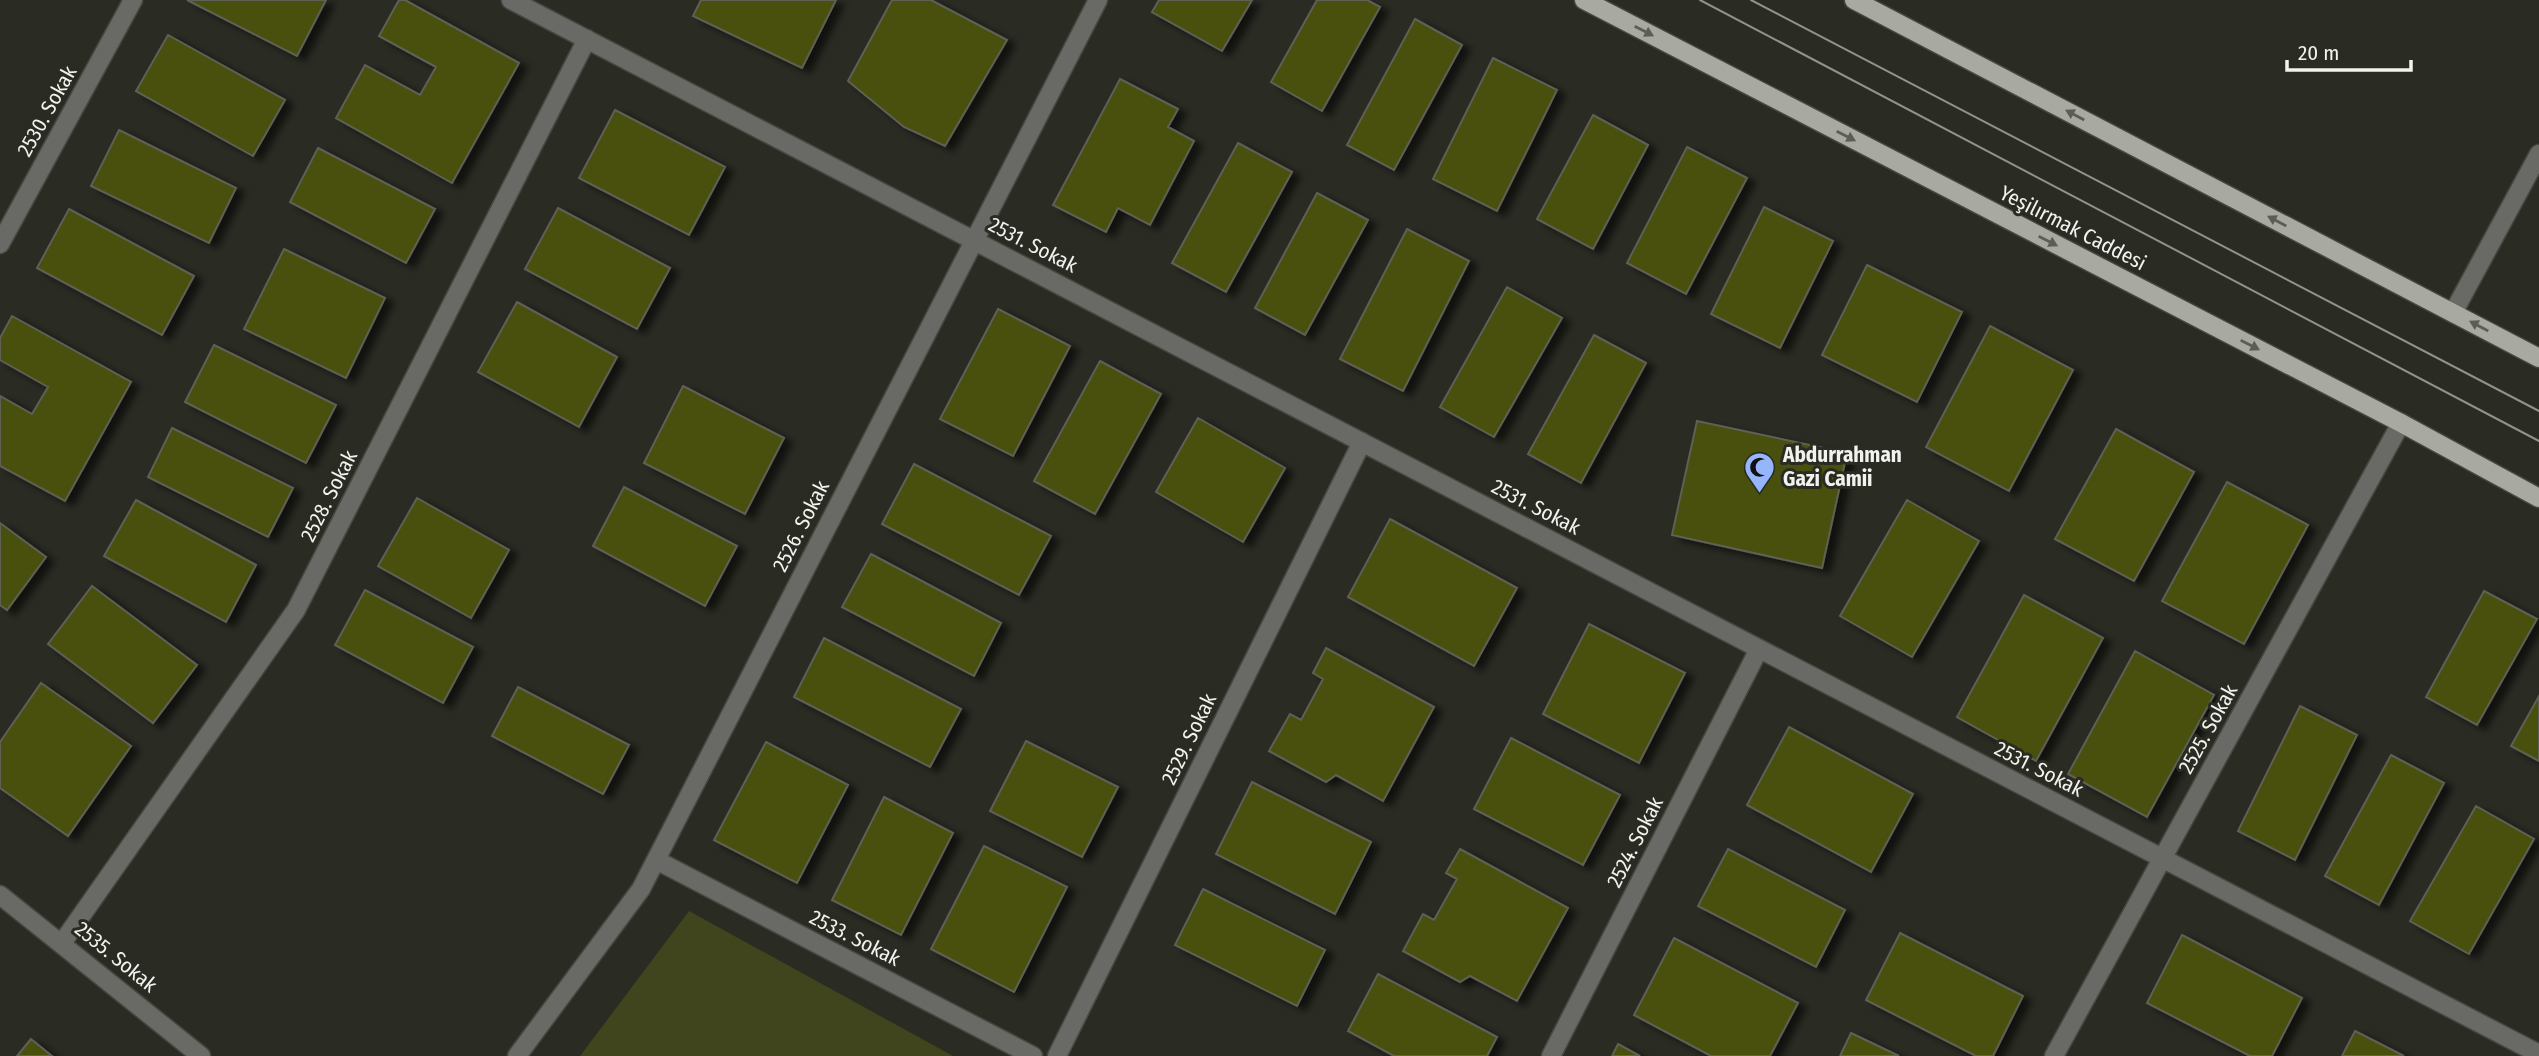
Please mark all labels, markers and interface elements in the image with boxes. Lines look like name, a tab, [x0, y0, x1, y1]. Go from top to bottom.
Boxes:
one-way arrow	[1634, 26, 1654, 37]
scale bar	[2287, 28, 2411, 72]
text: 20 m	[2298, 40, 2339, 66]
street label: 2530. Sokak	[11, 61, 83, 161]
one-way arrow	[2065, 110, 2085, 121]
one-way arrow	[1836, 130, 1856, 142]
street label: Yeşilırmak Caddesi	[1995, 180, 2151, 276]
street label: 2531. Sokak	[984, 212, 1082, 279]
one-way arrow	[2267, 215, 2287, 226]
one-way arrow	[2038, 235, 2058, 246]
one-way arrow	[2468, 321, 2488, 333]
one-way arrow	[2240, 340, 2260, 351]
place label: Abdurrahman Gazi Camii	[1782, 442, 1902, 492]
street label: 2528. Sokak	[295, 446, 363, 546]
mosque icon: Abdurrahman Gazi Camii	[1743, 450, 1777, 494]
street label: 2531. Sokak	[1487, 474, 1585, 541]
street label: 2526. Sokak	[767, 476, 835, 576]
street label: 2525. Sokak	[2173, 680, 2243, 778]
street label: 2529. Sokak	[1156, 689, 1222, 789]
street label: 2531. Sokak	[1990, 736, 2088, 803]
street label: 2524. Sokak	[1601, 792, 1669, 892]
street label: 2533. Sokak	[805, 904, 905, 972]
street label: 2535. Sokak	[70, 916, 163, 998]

